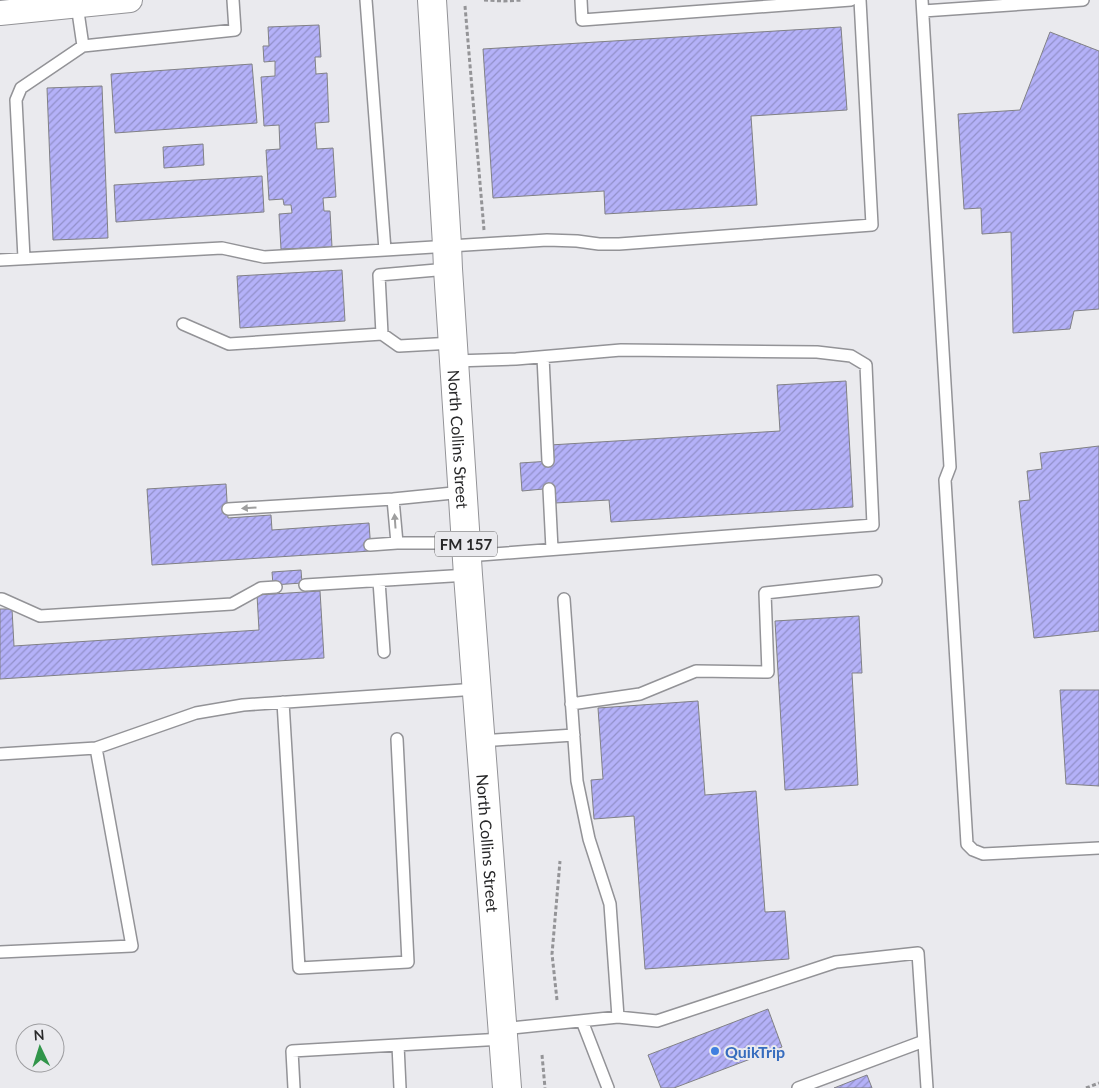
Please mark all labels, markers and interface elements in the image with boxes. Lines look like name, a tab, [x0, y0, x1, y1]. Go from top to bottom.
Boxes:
street label: North Collins Street	[445, 369, 473, 509]
one-way arrow	[240, 504, 256, 512]
one-way arrow	[391, 513, 399, 529]
road number: FM 157	[435, 532, 497, 556]
street label: North Collins Street	[474, 773, 503, 913]
north arrow	[15, 1023, 65, 1073]
text: N	[33, 1026, 45, 1043]
place label: QuikTrip	[725, 1042, 785, 1061]
marker: QuikTrip	[709, 1045, 721, 1057]

